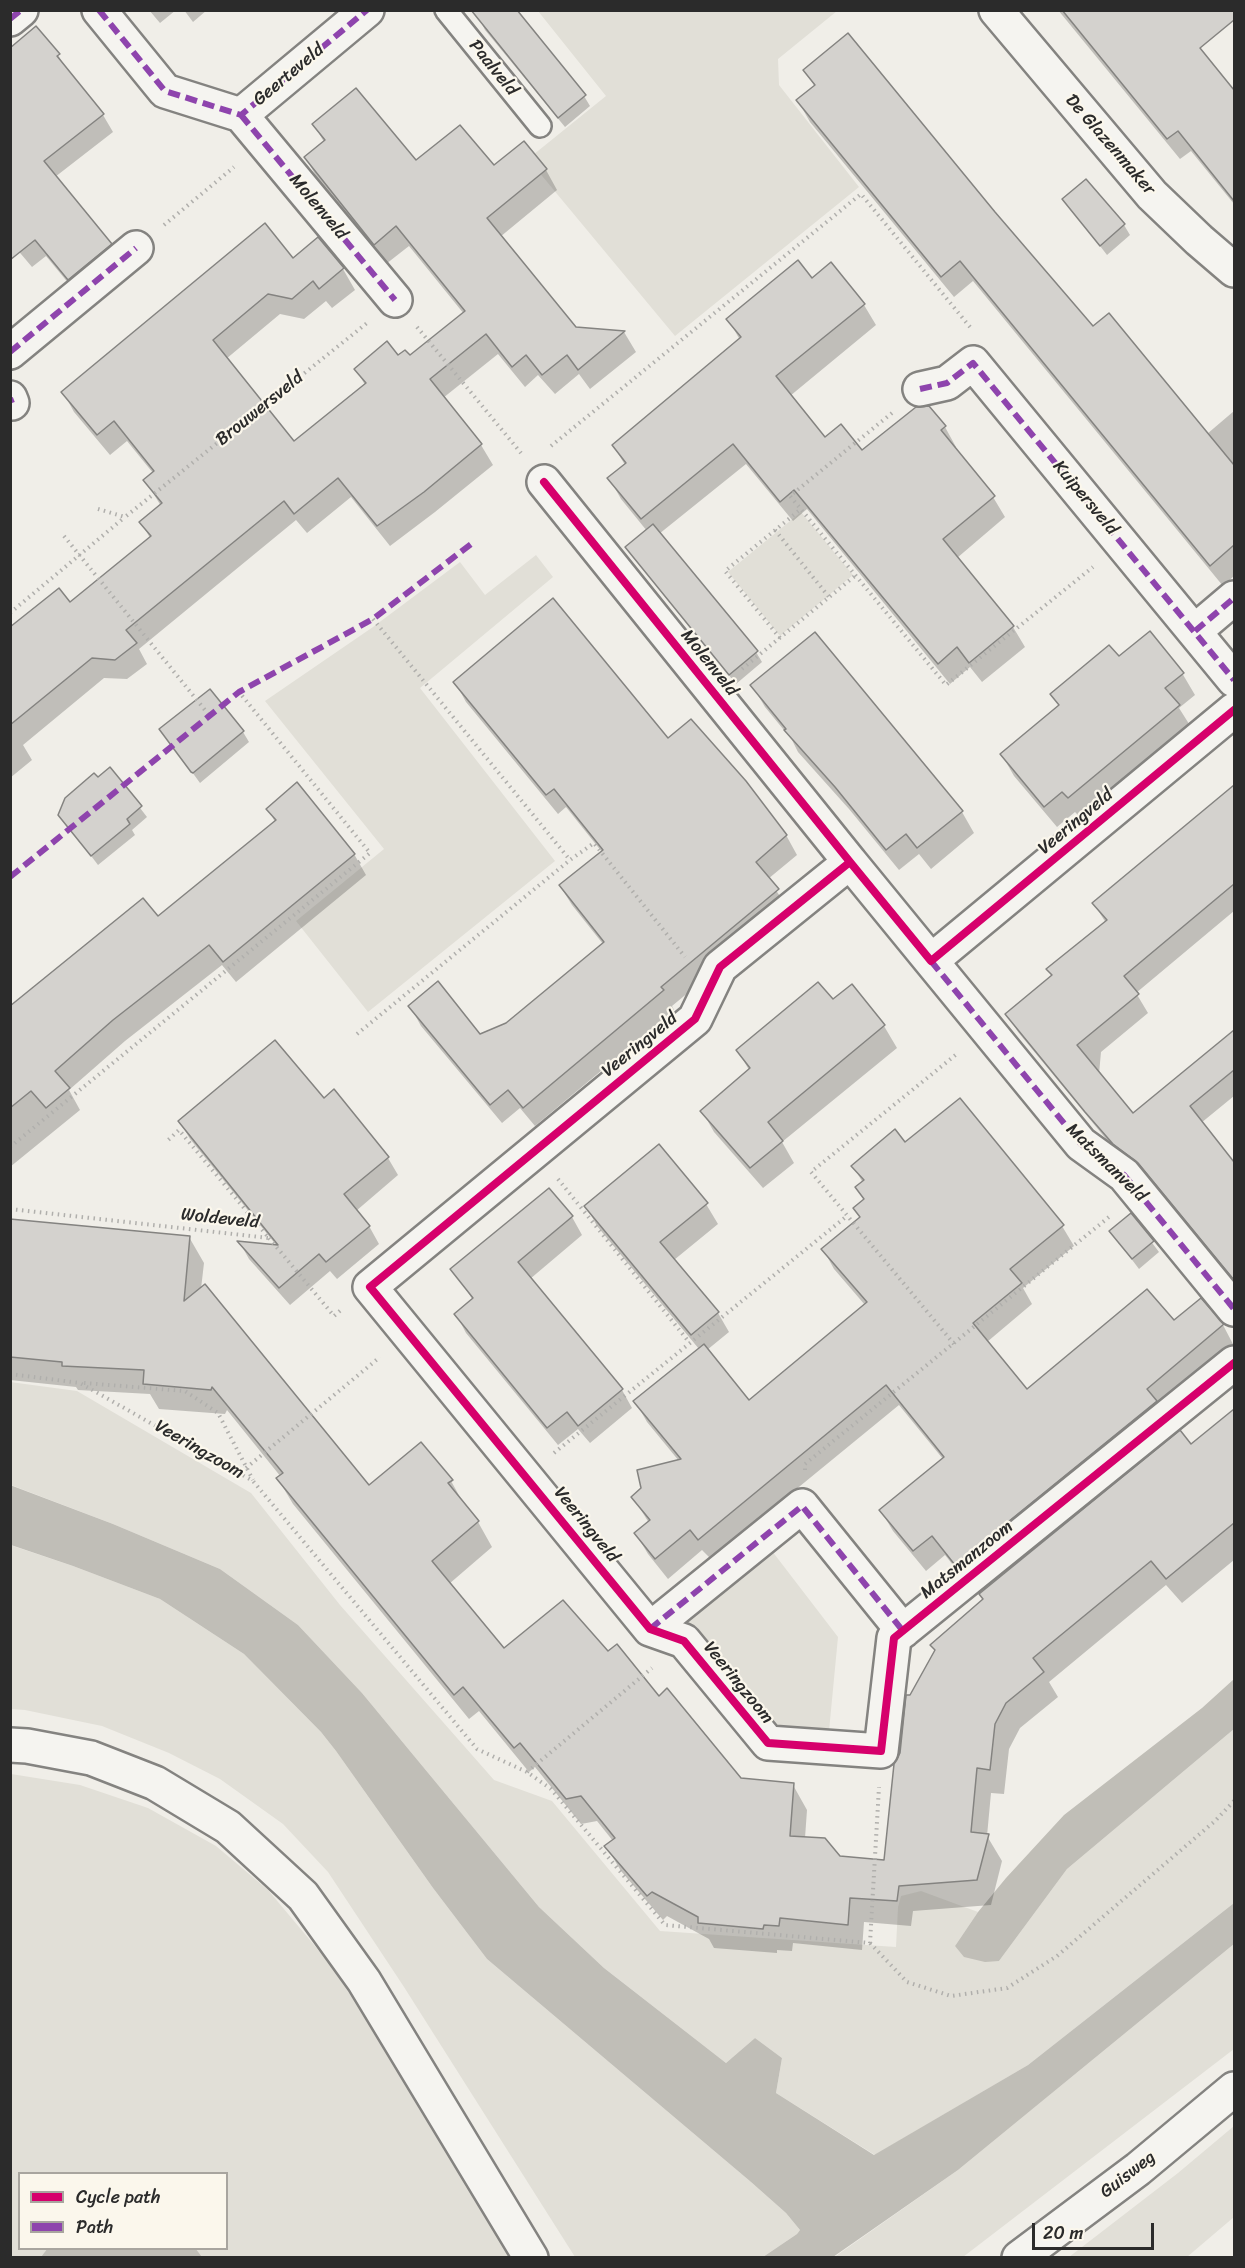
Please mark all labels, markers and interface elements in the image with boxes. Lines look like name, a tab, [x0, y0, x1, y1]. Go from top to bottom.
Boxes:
street label: Paalveld	[464, 36, 522, 100]
street label: Geerteveld	[249, 39, 329, 111]
street label: De Glazenmaker	[1060, 90, 1160, 200]
street label: Molenveld	[284, 170, 352, 244]
street label: Brouwersveld	[212, 367, 308, 451]
street label: Kuipersveld	[1048, 456, 1122, 540]
street label: Molenveld	[676, 625, 742, 701]
street label: Veeringveld	[1034, 784, 1118, 860]
street label: Veeringveld	[598, 1008, 682, 1082]
street label: Matsmanveld	[1061, 1119, 1151, 1207]
street label: Woldeveld	[180, 1204, 260, 1234]
street label: Veeringzoom	[150, 1416, 248, 1484]
street label: Veeringveld	[549, 1483, 623, 1567]
street label: Matsmanzoom	[916, 1516, 1018, 1604]
street label: Veeringzoom	[698, 1638, 778, 1728]
street label: Guisweg	[1096, 2147, 1160, 2203]
legend	[18, 2172, 228, 2250]
text: Cycle path	[76, 2181, 160, 2213]
text: Path	[76, 2211, 113, 2243]
scale bar	[1035, 2211, 1156, 2249]
text: 20 m	[1043, 2217, 1083, 2249]

